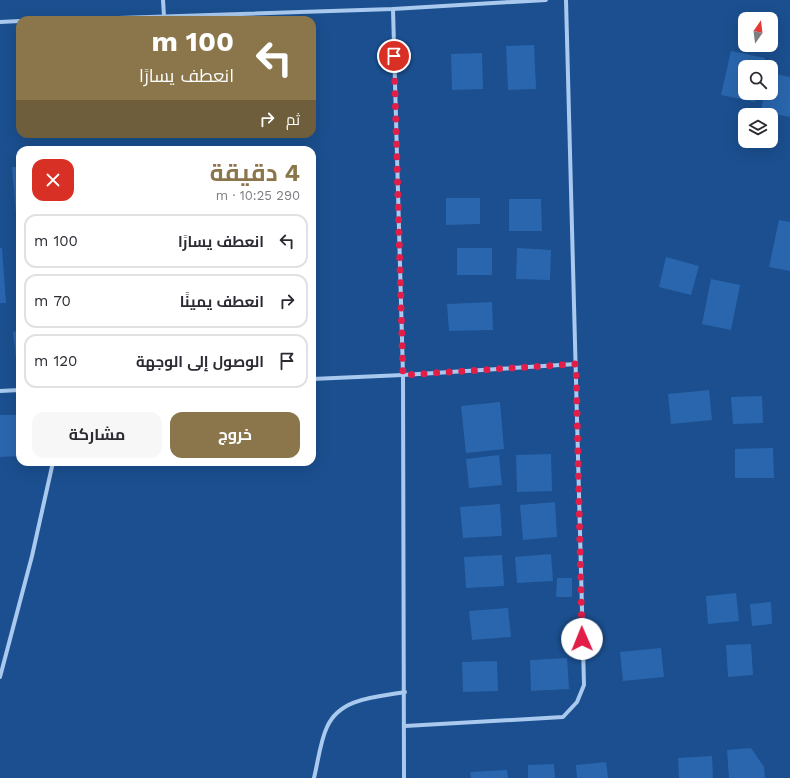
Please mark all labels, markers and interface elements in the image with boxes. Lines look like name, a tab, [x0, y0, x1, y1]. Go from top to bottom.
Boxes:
north arrow	[738, 12, 778, 52]
map controls	[738, 12, 778, 148]
text: 100 m	[151, 25, 234, 58]
icon: left	[248, 32, 300, 84]
pin	[377, 39, 411, 73]
icon: arrive	[383, 45, 405, 67]
button: search	[738, 60, 778, 100]
text: انعطف يسارًا	[139, 65, 234, 86]
icon: right	[256, 108, 278, 130]
button: layers	[738, 108, 778, 148]
text: ثم	[286, 111, 300, 129]
button: close	[32, 159, 74, 201]
text: 4 دقيقة	[210, 159, 300, 187]
text: 290 m · 10:25	[216, 188, 300, 203]
icon: left	[276, 230, 298, 252]
text: 100 m	[34, 232, 78, 250]
text: انعطف يسارًا	[178, 233, 264, 251]
icon: right	[276, 290, 298, 312]
text: 70 m	[34, 292, 71, 310]
text: انعطف يمينًا	[180, 293, 264, 311]
icon: arrive	[276, 350, 298, 372]
text: 120 m	[34, 352, 77, 370]
text: الوصول إلى الوجهة	[136, 353, 264, 371]
button: مشاركة	[32, 412, 162, 458]
button: خروج	[170, 412, 300, 458]
position arrow	[561, 618, 603, 660]

